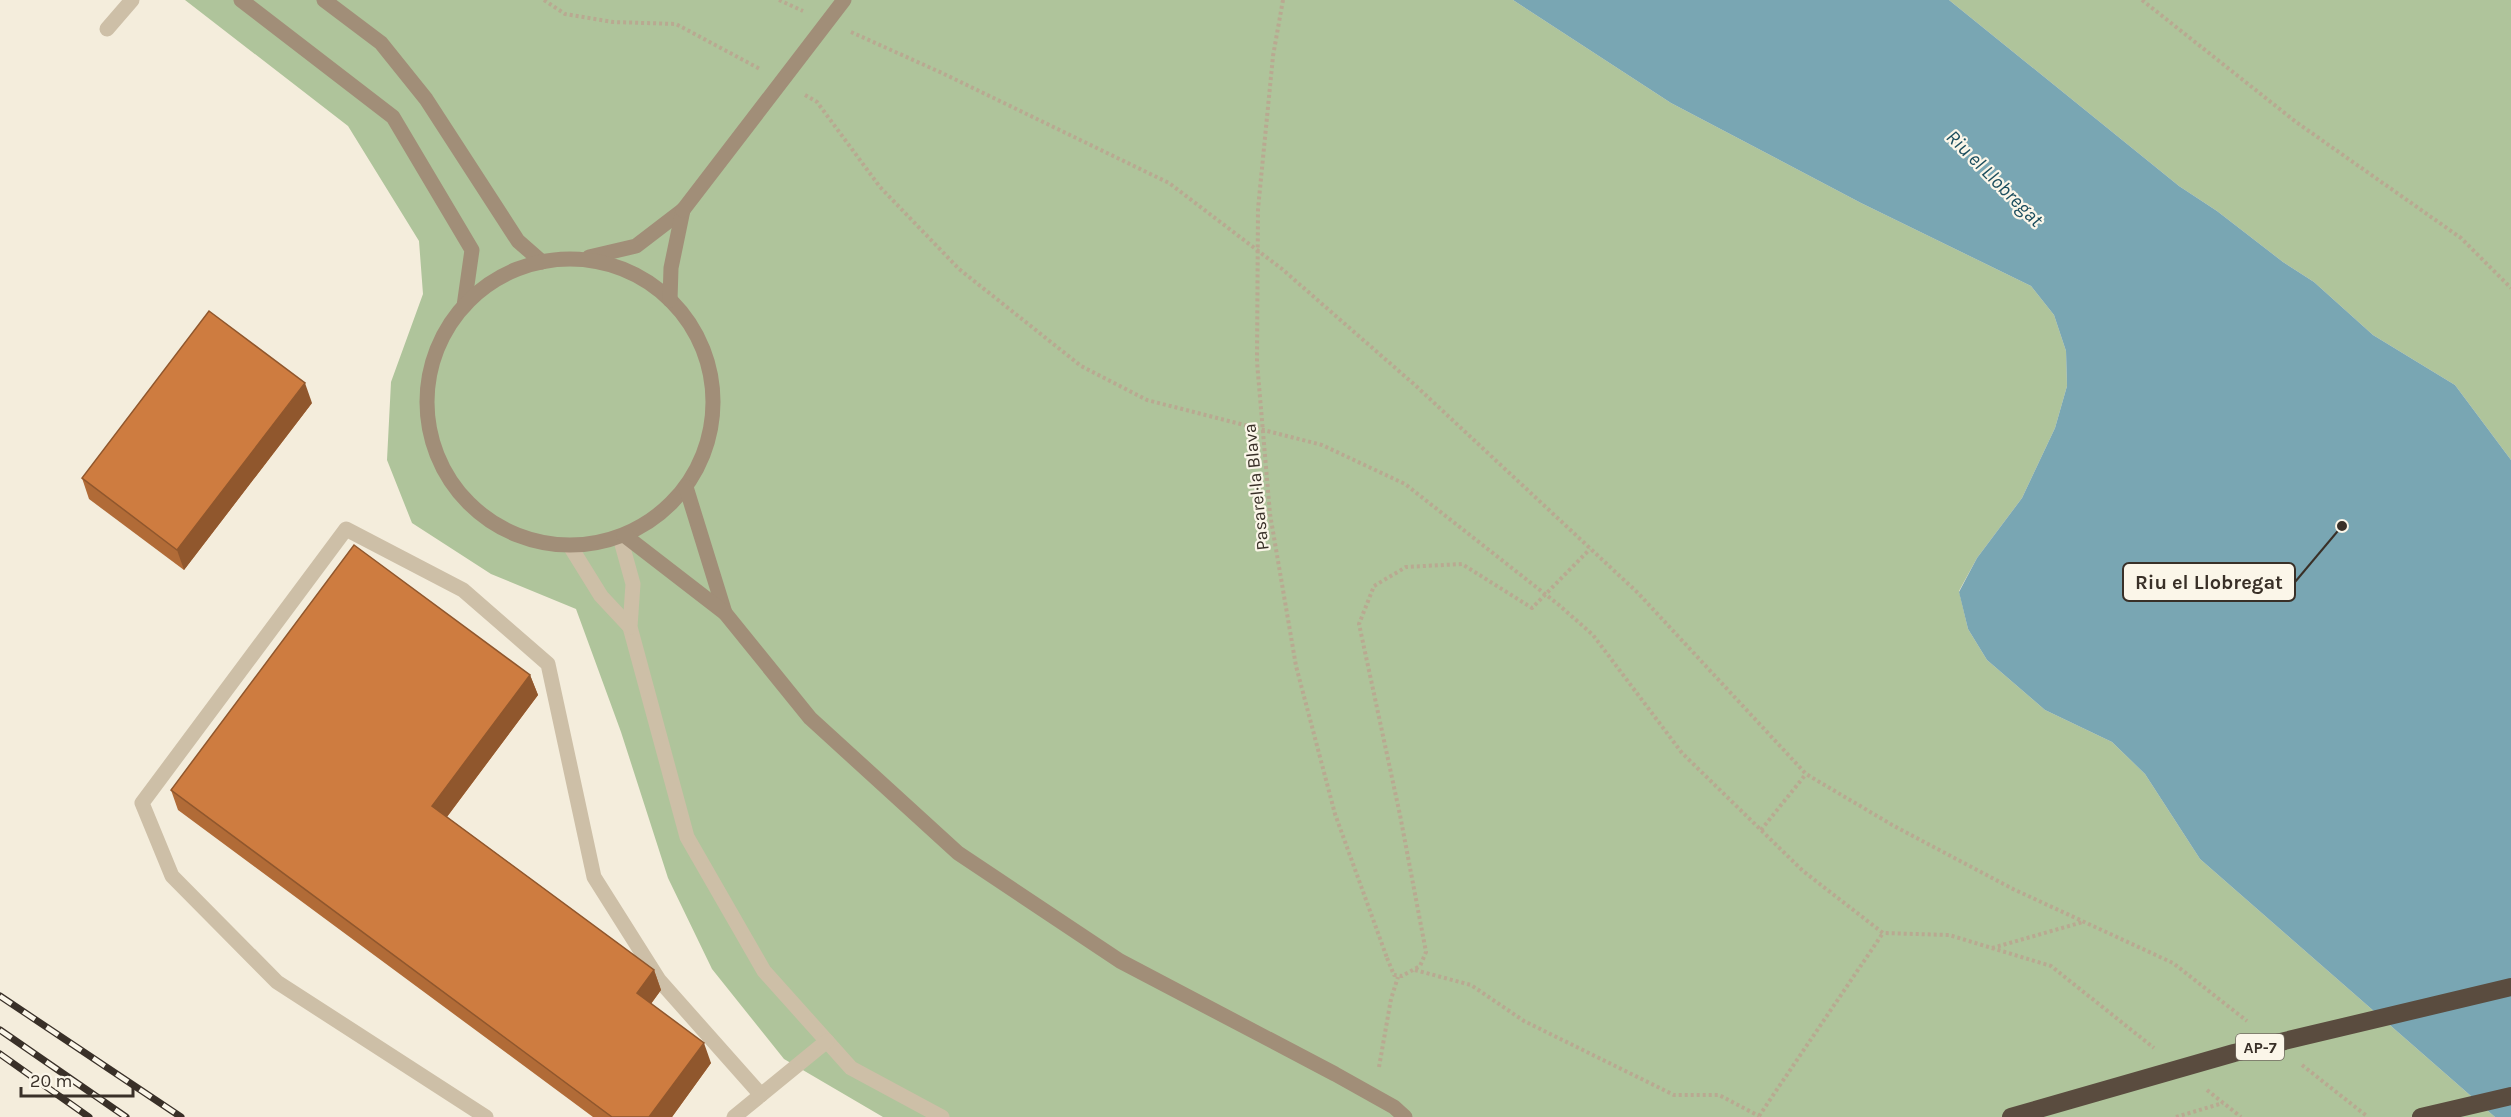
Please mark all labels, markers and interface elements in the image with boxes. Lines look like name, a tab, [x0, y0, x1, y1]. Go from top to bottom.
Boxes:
water label: Riu el Llobregat	[1942, 125, 2048, 232]
street label: Pasarel·la Blava	[1238, 422, 1274, 552]
callout: Riu el Llobregat	[2123, 563, 2295, 601]
text: Riu el Llobregat	[2135, 571, 2283, 594]
road number: AP-7	[2236, 1034, 2284, 1060]
scale bar	[21, 1060, 134, 1098]
text: 20 m	[30, 1070, 72, 1092]

